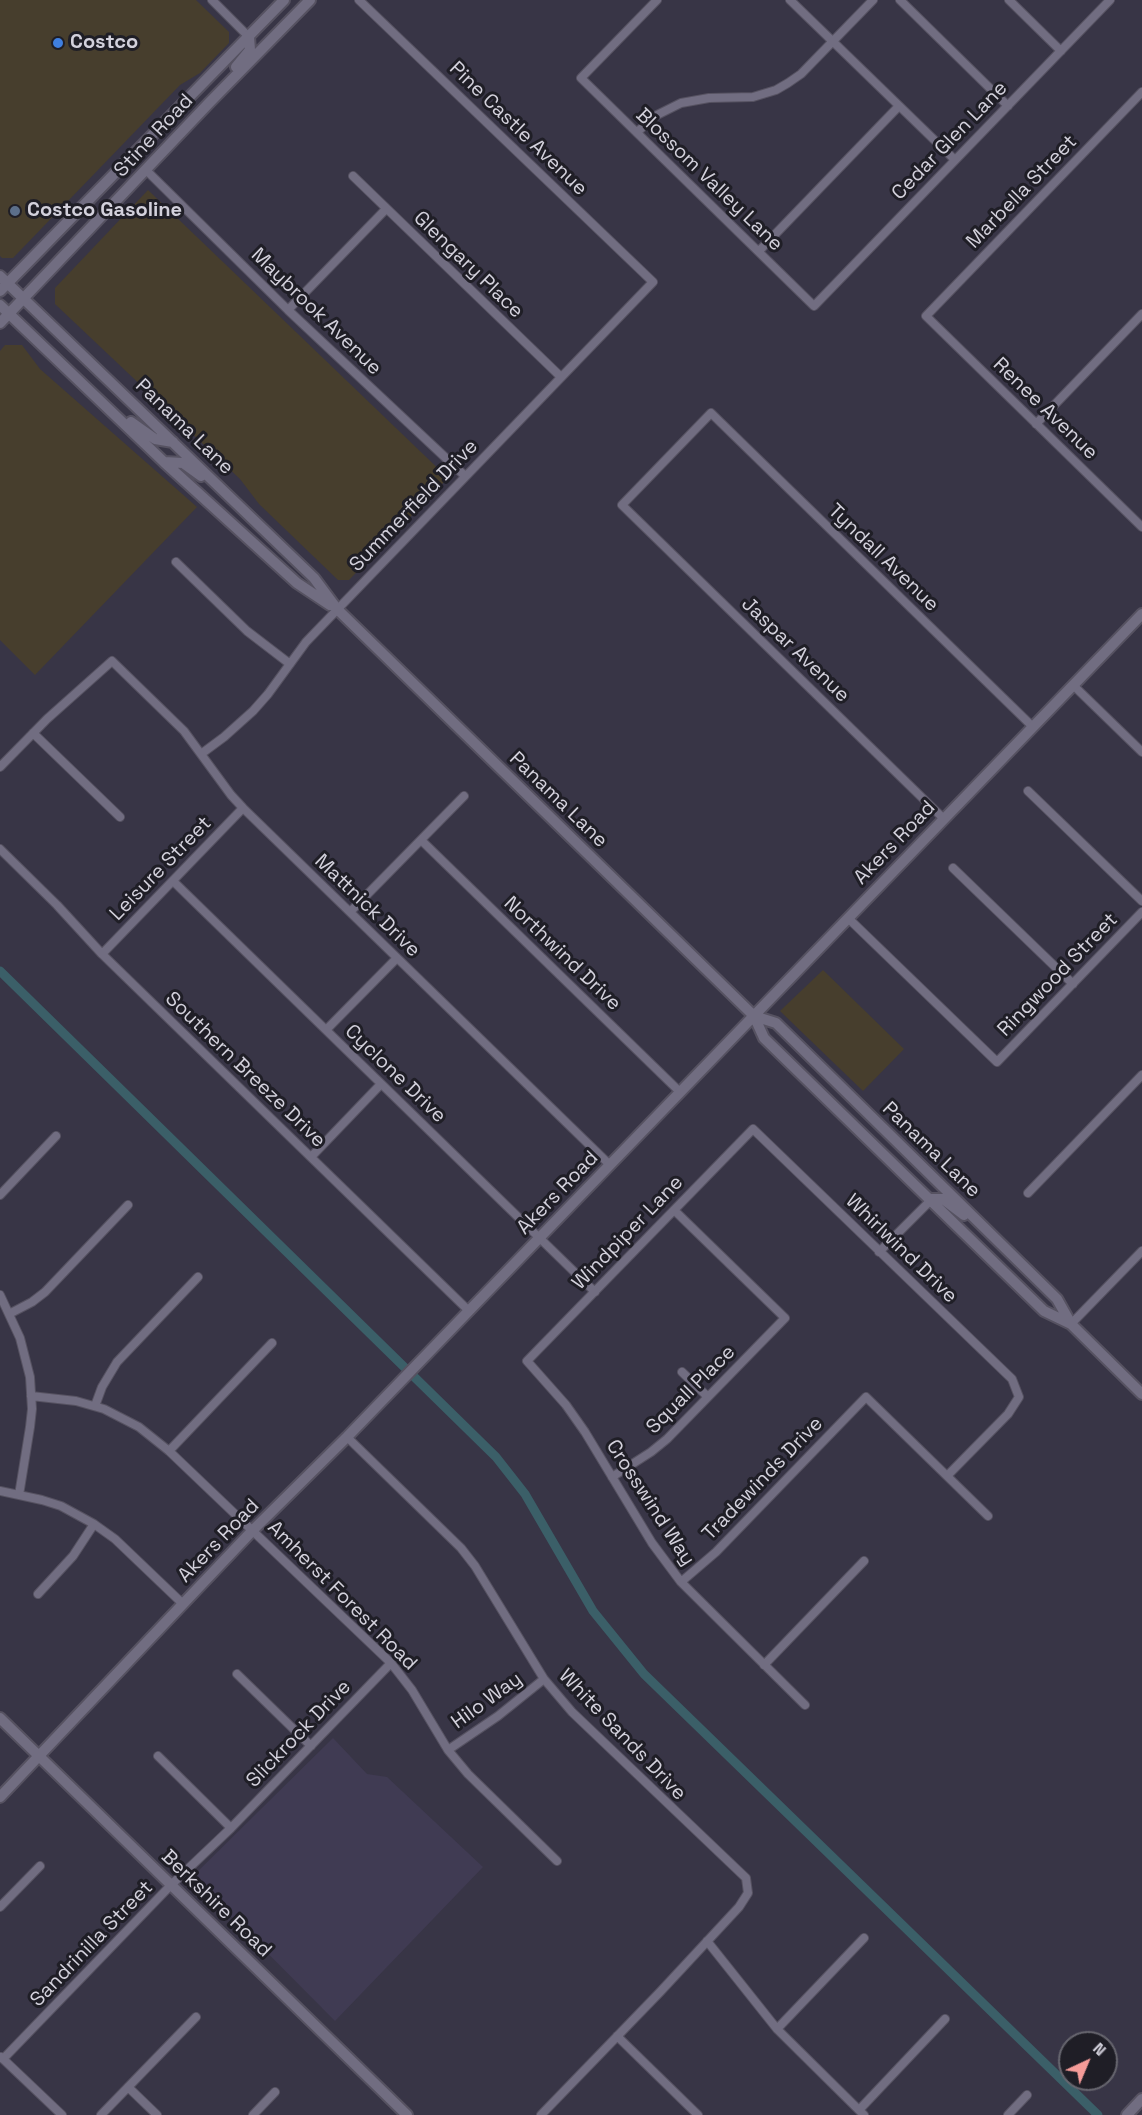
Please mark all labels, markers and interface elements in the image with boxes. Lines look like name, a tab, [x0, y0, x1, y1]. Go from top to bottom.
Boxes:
place label: Costco	[70, 31, 138, 55]
marker: Costco	[51, 36, 65, 50]
street label: Pine Castle Avenue	[444, 57, 592, 201]
street label: Cedar Glen Lane	[887, 77, 1013, 205]
street label: Stine Road	[110, 90, 198, 182]
street label: Blossom Valley Lane	[631, 104, 787, 256]
street label: Marbella Street	[962, 130, 1082, 254]
place label: Costco Gasoline	[27, 199, 182, 223]
marker: Costco Gasoline	[8, 204, 22, 218]
street label: Glengary Place	[408, 207, 528, 323]
street label: Maybrook Avenue	[246, 244, 386, 380]
street label: Renee Avenue	[988, 353, 1102, 465]
street label: Panama Lane	[130, 374, 238, 480]
street label: Summerfield Drive	[345, 435, 483, 577]
street label: Tyndall Avenue	[823, 499, 943, 617]
street label: Jaspar Avenue	[736, 592, 854, 708]
street label: Panama Lane	[504, 747, 612, 853]
street label: Akers Road	[849, 796, 941, 890]
street label: Leisure Street	[105, 812, 217, 926]
street label: Mattnick Drive	[309, 850, 425, 962]
street label: Northwind Drive	[498, 892, 626, 1016]
street label: Ringwood Street	[993, 908, 1123, 1042]
street label: Southern Breeze Drive	[160, 987, 330, 1153]
street label: Cyclone Drive	[339, 1020, 451, 1128]
street label: Panama Lane	[877, 1097, 985, 1203]
street label: Akers Road	[512, 1146, 604, 1240]
street label: Windpiper Lane	[568, 1171, 688, 1295]
street label: Whirlwind Drive	[840, 1190, 962, 1308]
street label: Squall Place	[642, 1341, 740, 1439]
street label: Tradewinds Drive	[698, 1412, 828, 1546]
street label: Crosswind Way	[600, 1436, 700, 1570]
street label: Akers Road	[173, 1494, 265, 1588]
street label: Amherst Forest Road	[262, 1516, 422, 1676]
street label: White Sands Drive	[553, 1664, 691, 1806]
street label: Hilo Way	[447, 1667, 527, 1735]
street label: Slickrock Drive	[242, 1675, 356, 1793]
street label: Berkshire Road	[156, 1845, 276, 1963]
street label: Sandrinilla Street	[26, 1876, 158, 2012]
north arrow	[1058, 2031, 1118, 2091]
text: N	[1088, 2038, 1111, 2060]

